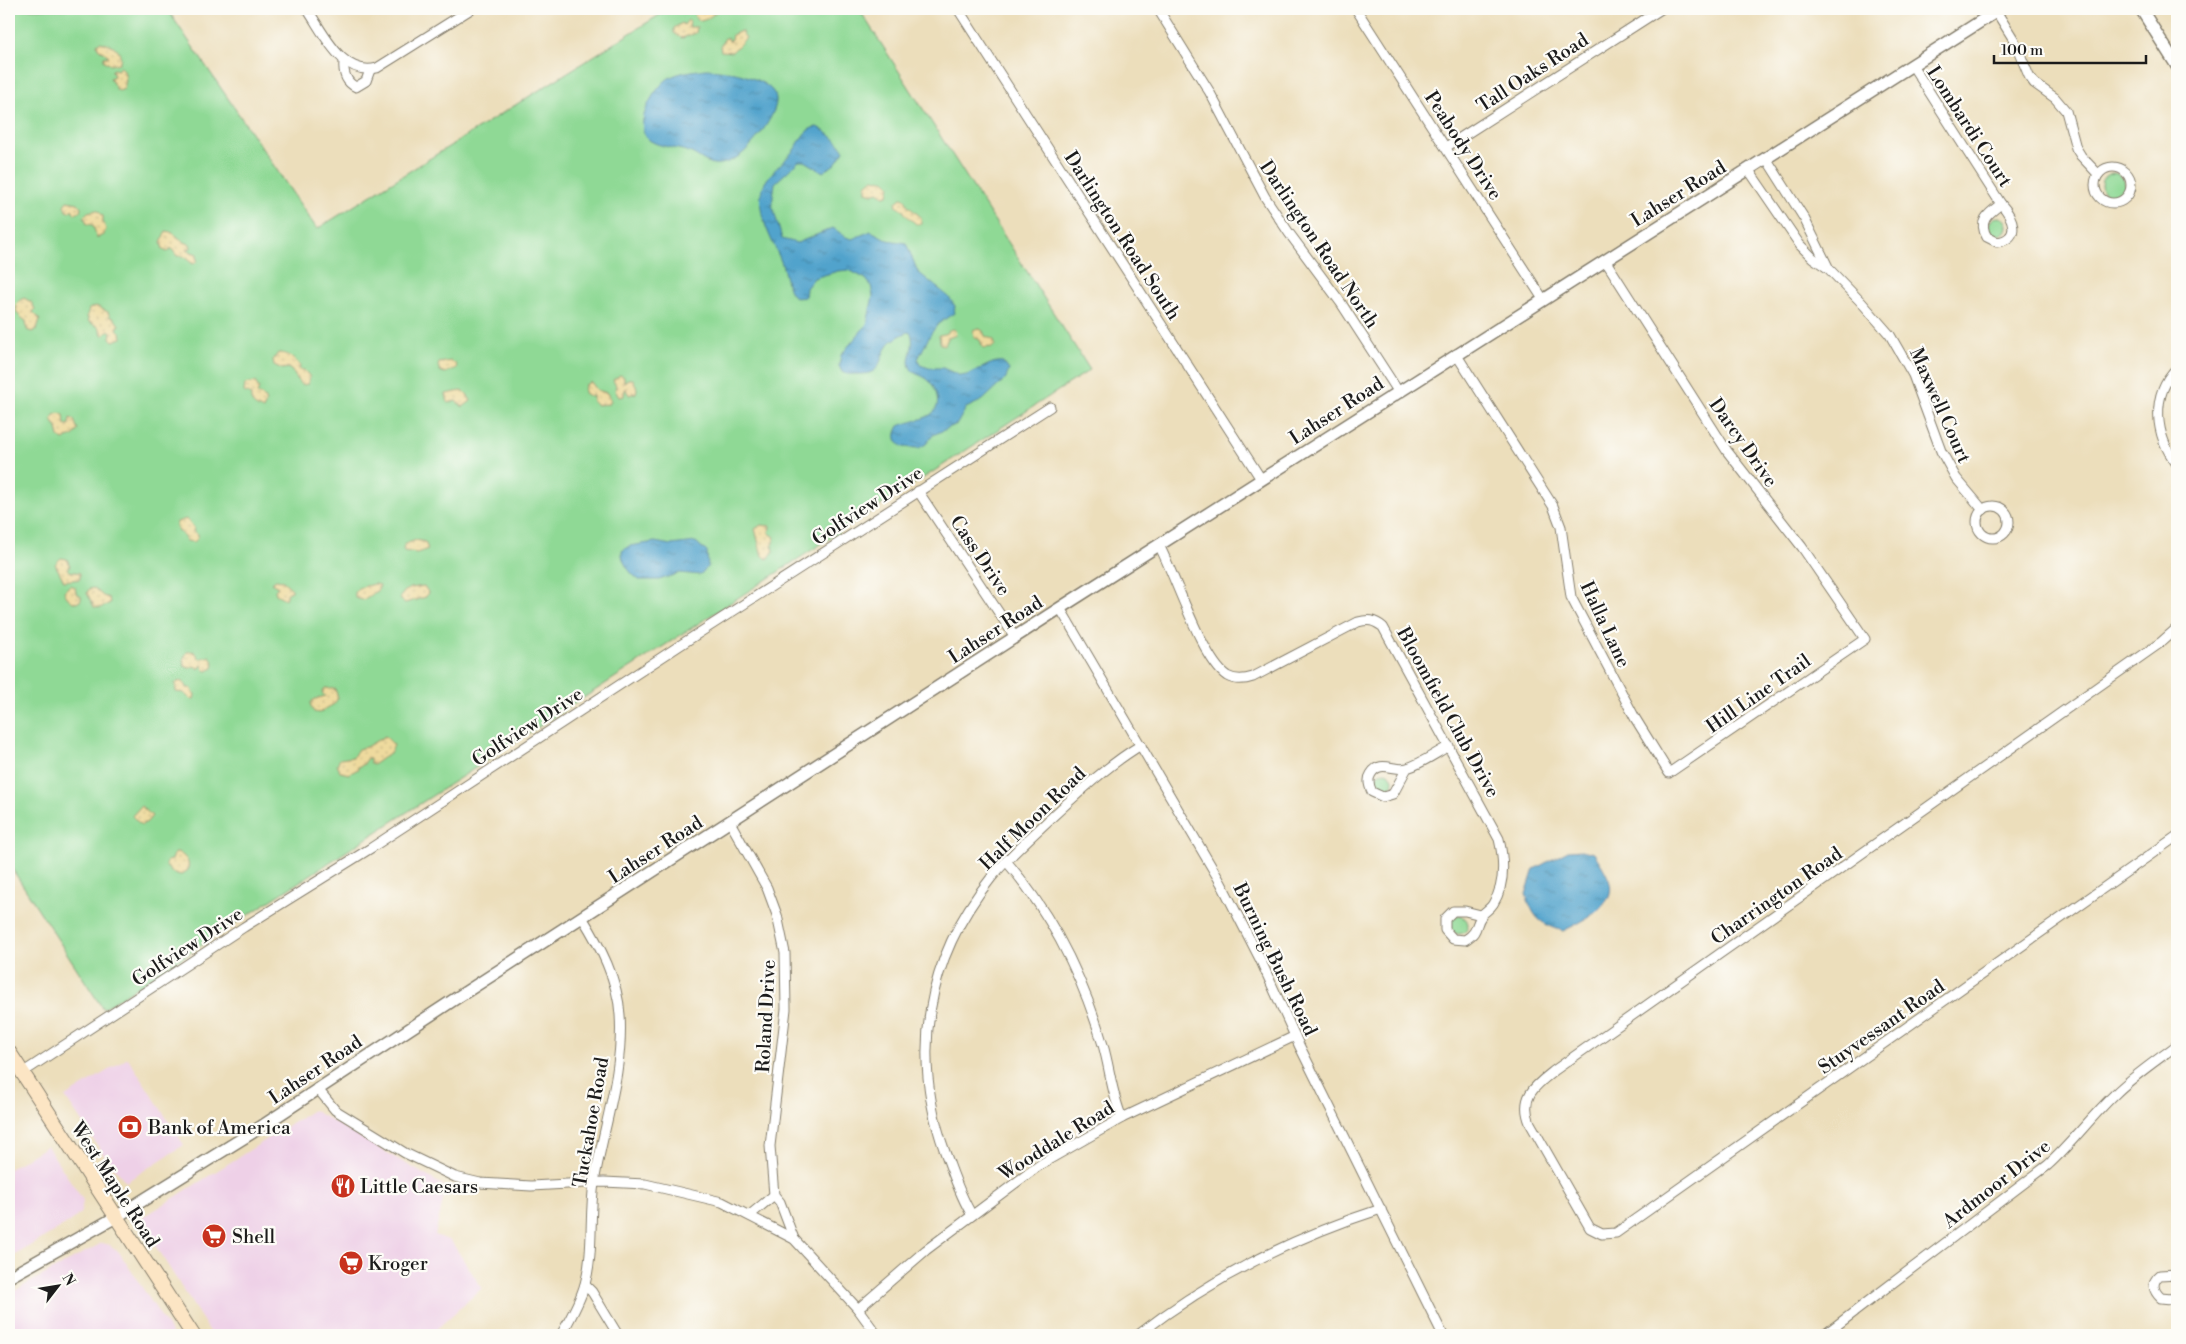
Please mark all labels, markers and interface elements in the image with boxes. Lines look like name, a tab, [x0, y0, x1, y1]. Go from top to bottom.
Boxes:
street label: Tall Oaks Road	[1472, 28, 1593, 118]
scale bar	[1994, 32, 2146, 64]
text: 100 m	[2001, 41, 2043, 60]
street label: Lombardi Court	[1921, 62, 2017, 192]
street label: Peabody Drive	[1419, 87, 1507, 205]
street label: Darlington Road South	[1059, 147, 1186, 324]
street label: Lahser Road	[1627, 155, 1731, 233]
street label: Darlington Road North	[1254, 156, 1384, 333]
street label: Maxwell Court	[1904, 344, 1976, 467]
street label: Lahser Road	[1285, 371, 1388, 450]
street label: Darcy Drive	[1704, 393, 1783, 492]
street label: Golfview Drive	[807, 461, 928, 551]
street label: Cass Drive	[945, 511, 1016, 600]
street label: Halla Lane	[1575, 577, 1636, 672]
street label: Lahser Road	[944, 590, 1047, 669]
street label: Bloomfield Club Drive	[1391, 622, 1505, 802]
street label: Hill Line Trail	[1701, 649, 1816, 739]
street label: Golfview Drive	[467, 682, 588, 772]
street label: Half Moon Road	[974, 762, 1091, 876]
street label: Lahser Road	[604, 810, 707, 889]
street label: Charrington Road	[1706, 841, 1847, 950]
street label: Burning Bush Road	[1227, 878, 1323, 1040]
street label: Golfview Drive	[127, 902, 248, 992]
street label: Roland Drive	[751, 959, 781, 1073]
street label: Stuyvessant Road	[1814, 974, 1950, 1079]
street label: Lahser Road	[264, 1030, 367, 1110]
street label: Tuckahoe Road	[568, 1055, 614, 1189]
street label: Wooddale Road	[993, 1096, 1119, 1186]
bank icon: Bank of America	[117, 1114, 143, 1140]
street label: West Maple Road	[65, 1116, 165, 1252]
place label: Bank of America	[147, 1116, 291, 1140]
street label: Ardmoor Drive	[1937, 1134, 2055, 1234]
restaurant icon: Little Caesars	[330, 1173, 356, 1199]
place label: Little Caesars	[360, 1175, 478, 1199]
supermarket icon: Shell	[201, 1223, 227, 1249]
place label: Shell	[232, 1225, 275, 1249]
supermarket icon: Kroger	[338, 1250, 364, 1276]
place label: Kroger	[368, 1252, 428, 1276]
north arrow	[32, 1262, 82, 1312]
text: N	[58, 1270, 79, 1289]

